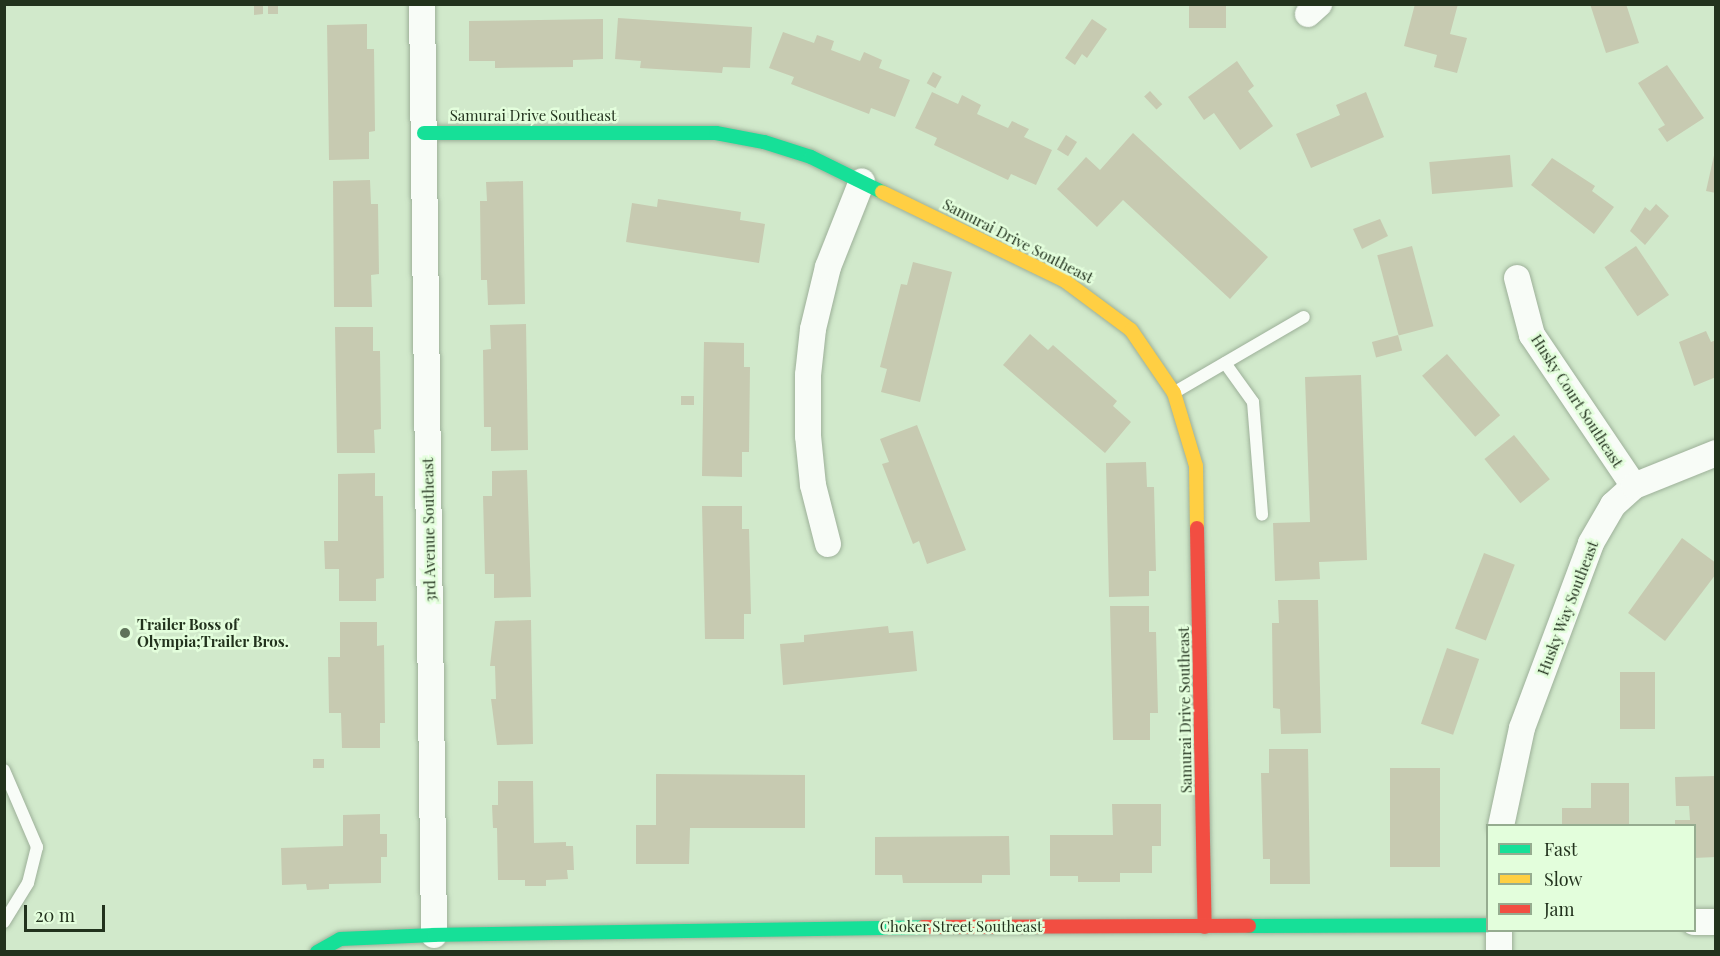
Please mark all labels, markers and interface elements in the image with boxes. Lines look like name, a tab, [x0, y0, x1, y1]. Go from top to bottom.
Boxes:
street label: Samurai Drive Southeast	[450, 107, 616, 125]
street label: Samurai Drive Southeast	[940, 195, 1096, 287]
street label: Husky Court Southeast	[1527, 331, 1627, 471]
street label: 3rd Avenue Southeast	[419, 457, 439, 603]
street label: Husky Way Southeast	[1534, 538, 1602, 678]
place label: Trailer Boss of Olympia;Trailer Bros.	[137, 615, 289, 650]
marker: Trailer Boss of Olympia;Trailer Bros.	[118, 626, 132, 640]
street label: Samurai Drive Southeast	[1175, 627, 1195, 793]
legend	[1486, 824, 1696, 932]
text: Fast	[1544, 837, 1577, 861]
text: Slow	[1544, 867, 1582, 891]
scale bar	[27, 893, 108, 931]
text: Jam	[1544, 897, 1574, 921]
text: 20 m	[35, 903, 75, 927]
street label: Choker Street Southeast	[879, 918, 1043, 936]

